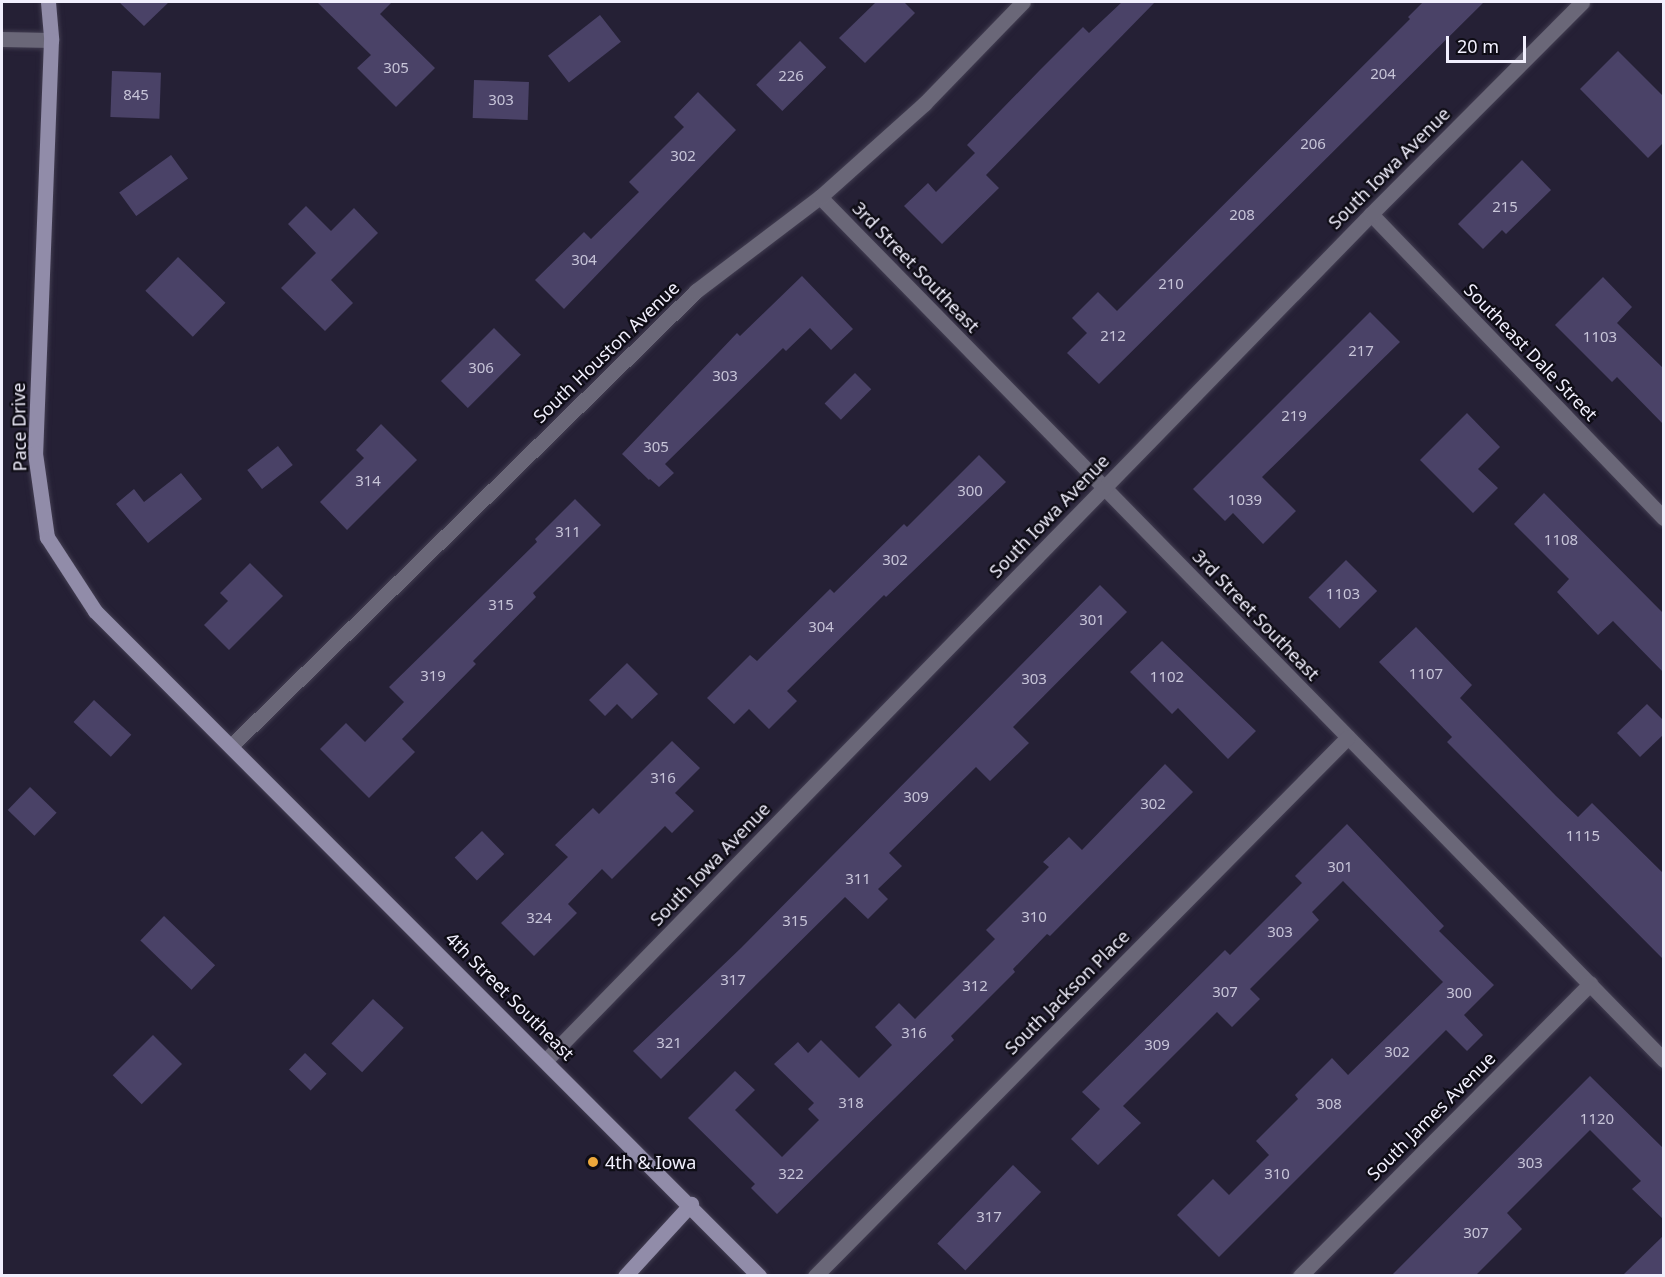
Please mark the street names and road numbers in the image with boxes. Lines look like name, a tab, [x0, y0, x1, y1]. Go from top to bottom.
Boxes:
street label: South Iowa Avenue	[1324, 103, 1454, 233]
street label: 3rd Street Southeast	[848, 197, 984, 337]
street label: South Houston Avenue	[529, 277, 683, 427]
street label: Southeast Dale Street	[1460, 279, 1602, 425]
street label: Pace Drive	[7, 382, 31, 472]
street label: South Iowa Avenue	[985, 450, 1113, 582]
street label: 3rd Street Southeast	[1188, 545, 1324, 685]
street label: South Iowa Avenue	[646, 798, 774, 930]
street label: South Jackson Place	[1000, 925, 1134, 1059]
street label: 4th Street Southeast	[441, 927, 579, 1065]
street label: South James Avenue	[1362, 1047, 1500, 1185]

